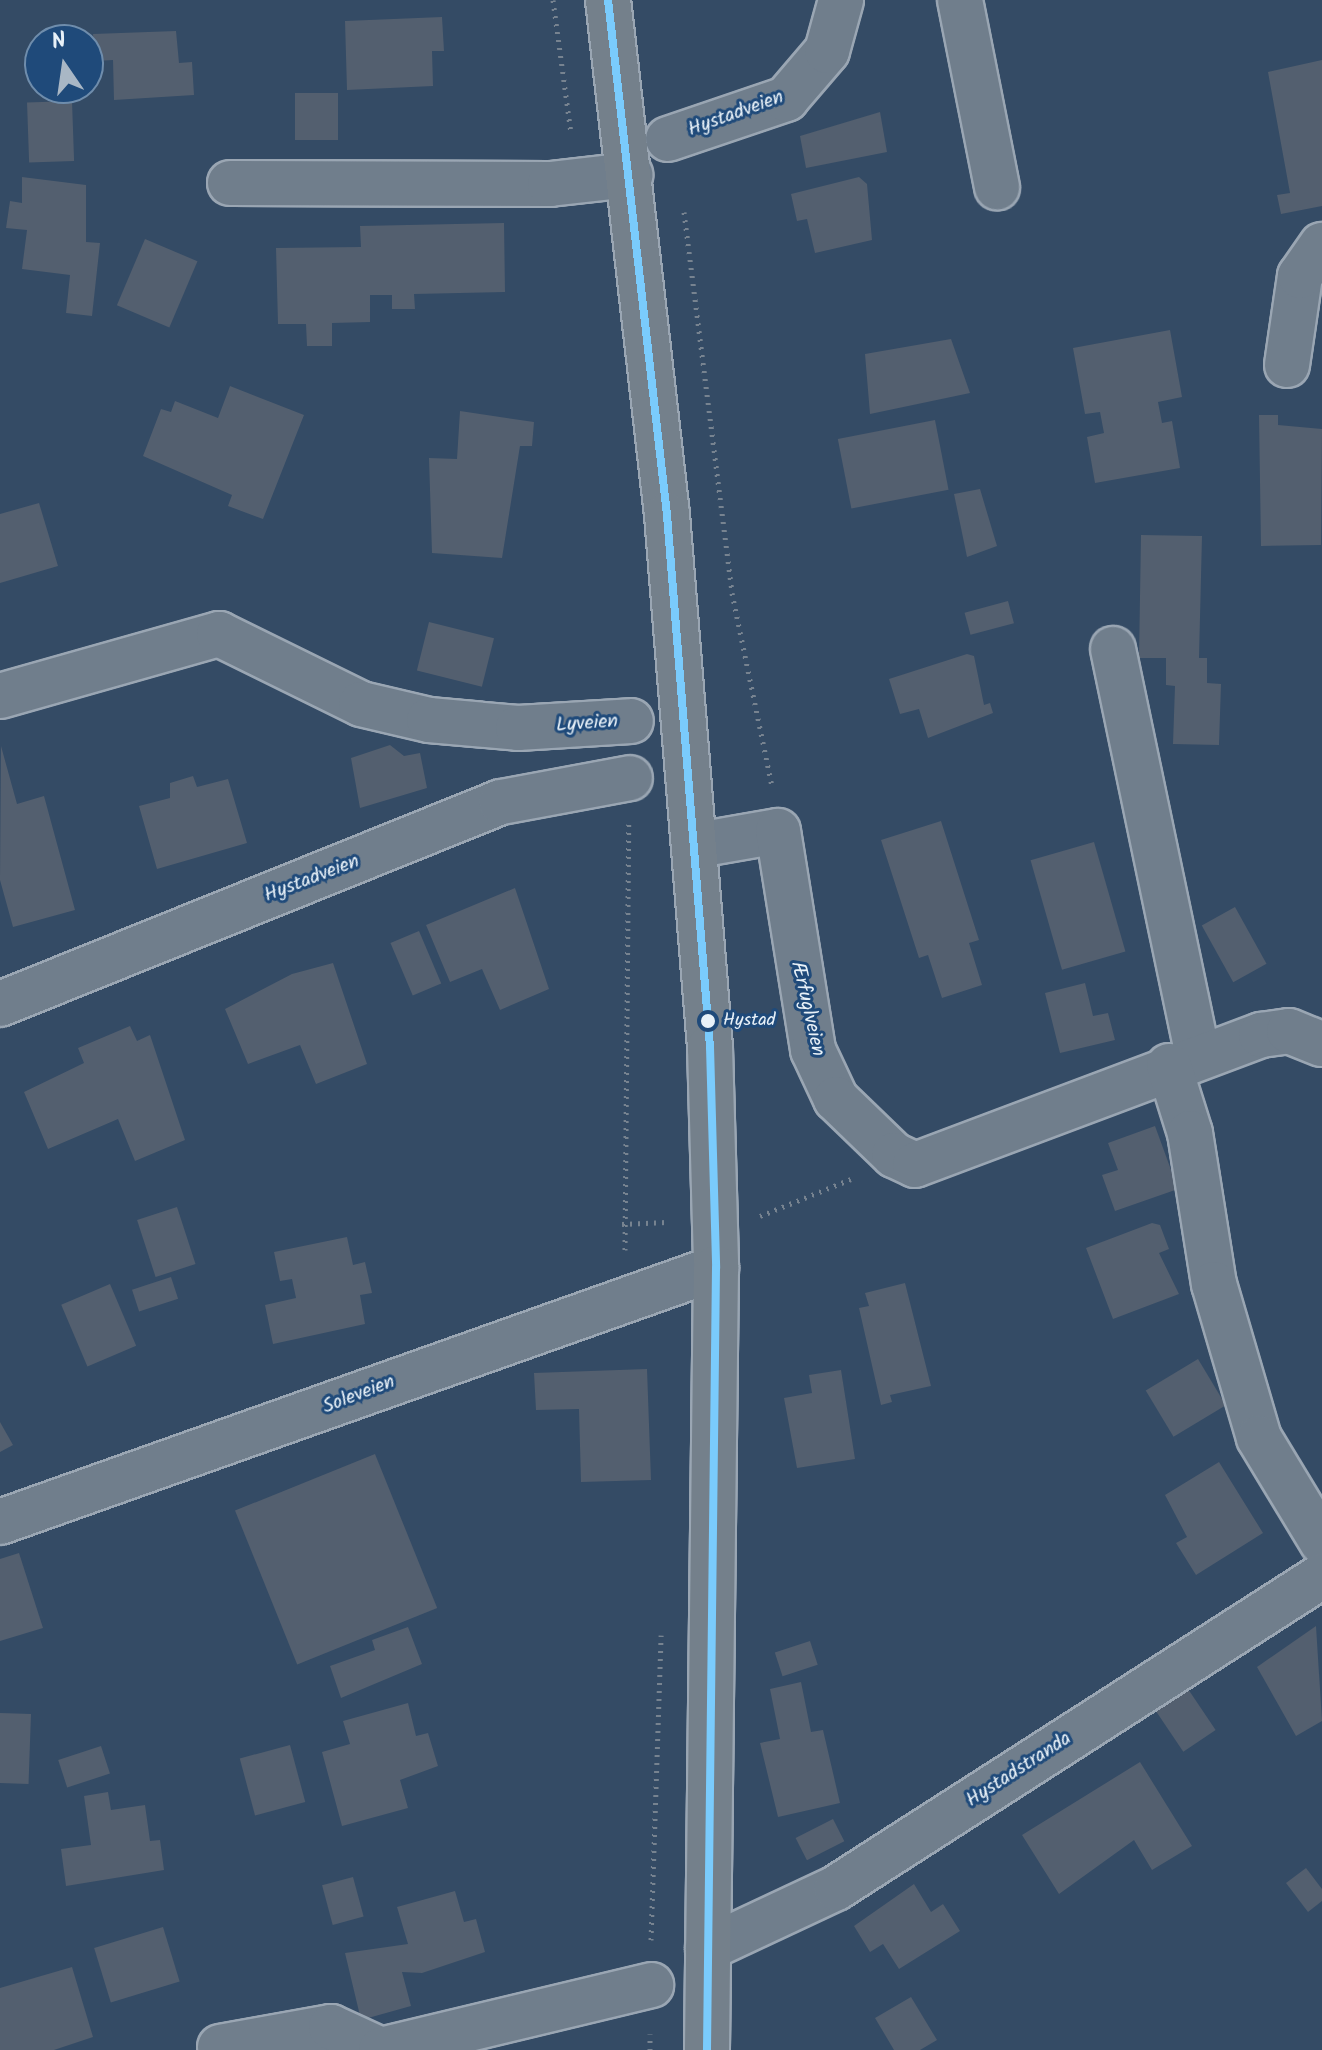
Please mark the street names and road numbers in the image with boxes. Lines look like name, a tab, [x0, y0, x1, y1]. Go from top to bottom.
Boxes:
street label: Hystadveien	[685, 86, 787, 142]
street label: Lyveien	[555, 710, 619, 738]
street label: Hystadveien	[261, 850, 363, 908]
street label: Ærfuglveien	[784, 959, 830, 1059]
street label: Soleveien	[319, 1370, 399, 1420]
street label: Hystadstranda	[962, 1727, 1076, 1813]

